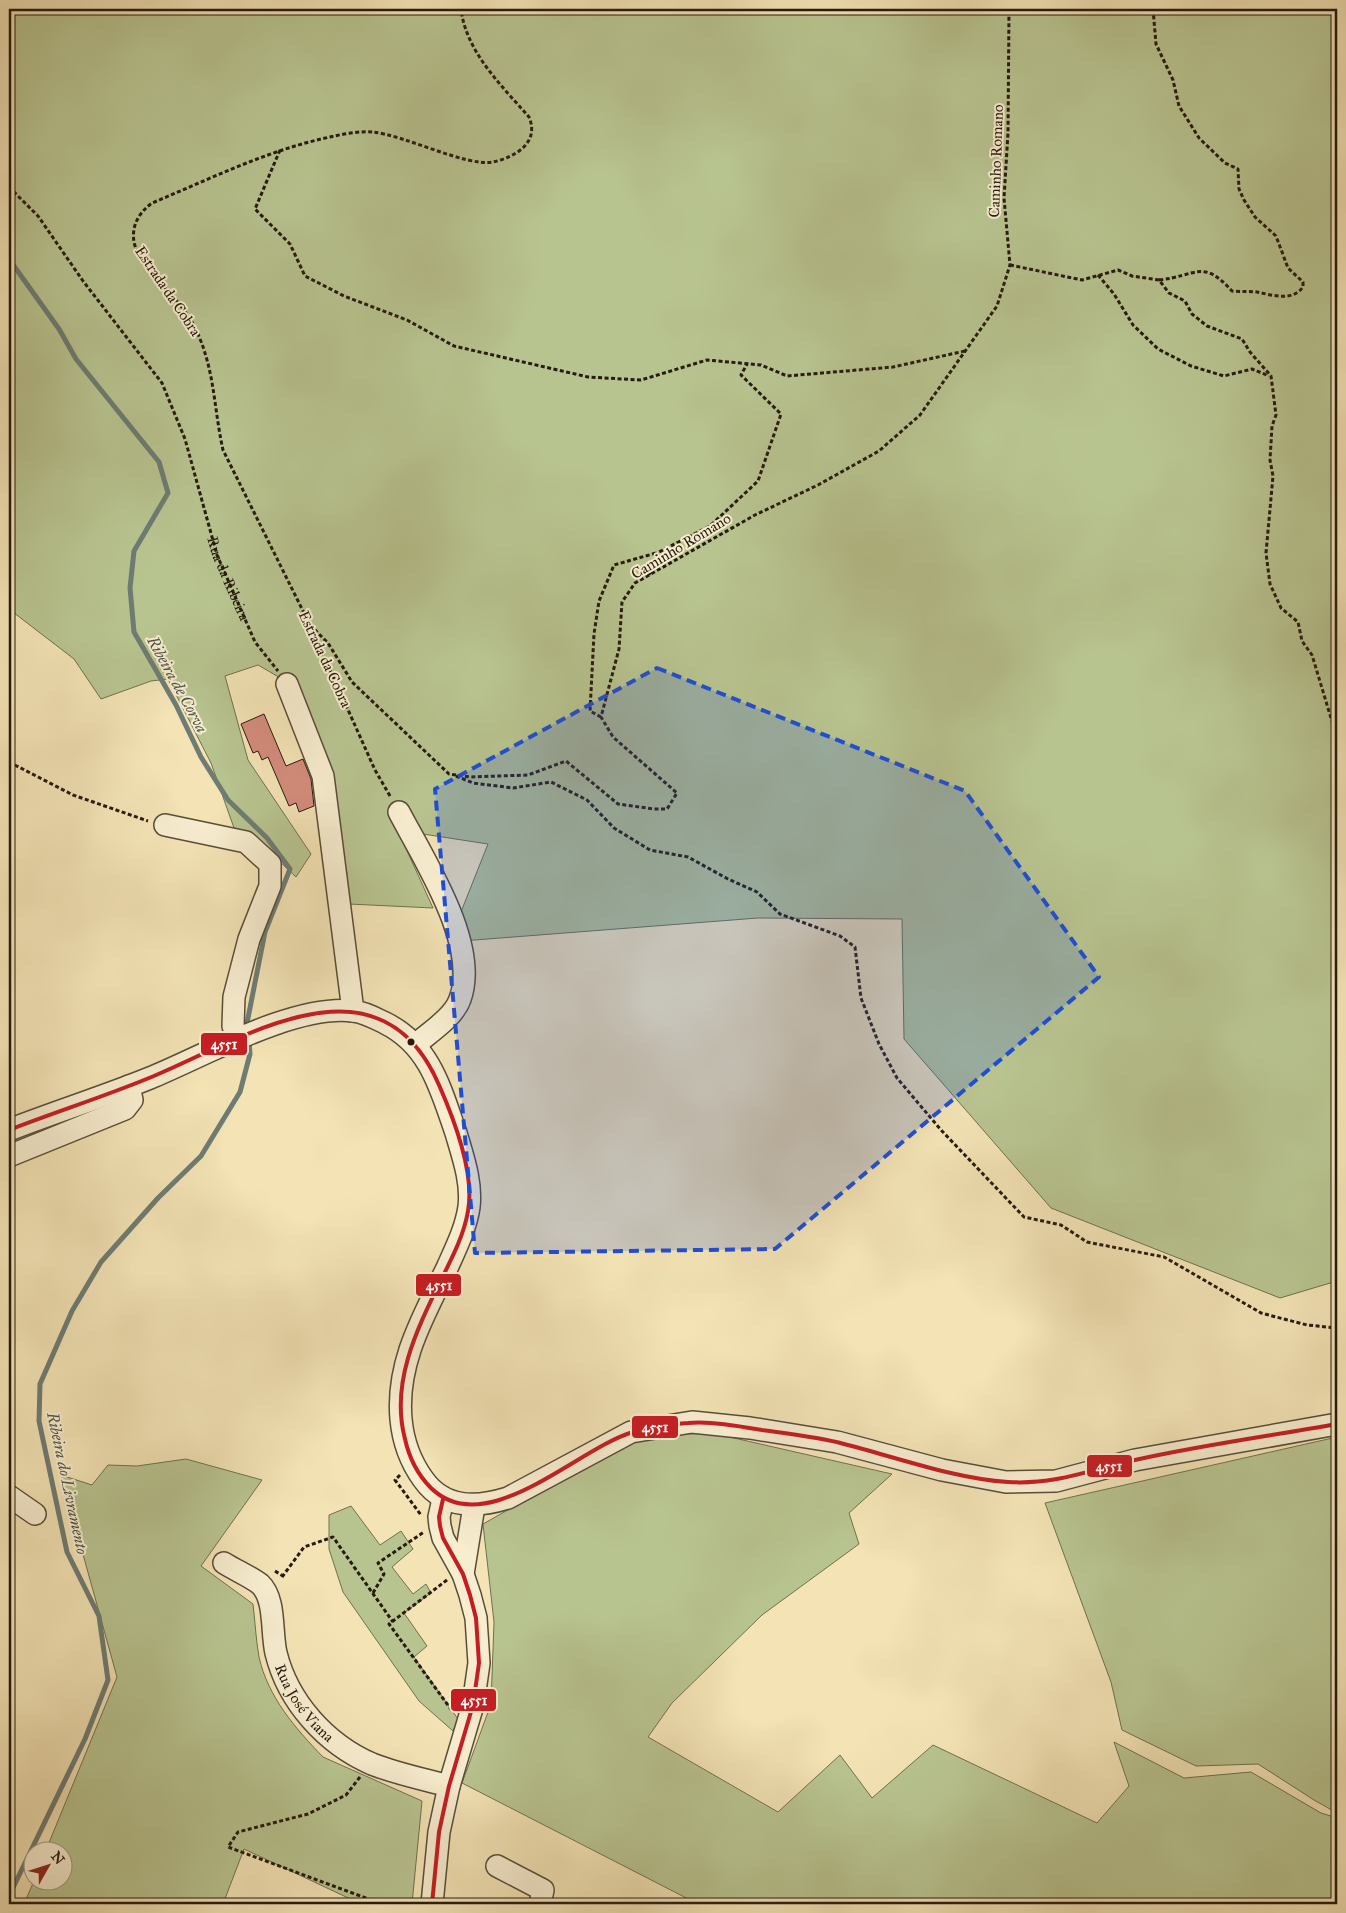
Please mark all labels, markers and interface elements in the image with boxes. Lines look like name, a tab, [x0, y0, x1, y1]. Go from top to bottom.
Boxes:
street label: Caminho Romano	[985, 104, 1007, 218]
street label: Estrada da Cobra	[131, 243, 205, 340]
street label: Caminho Romano	[628, 509, 734, 583]
street label: Rua da Ribeira	[203, 535, 254, 624]
street label: Estrada da Cobra	[295, 608, 356, 711]
water label: Ribeira de Corva	[143, 632, 212, 736]
line badge: 4551	[200, 1032, 248, 1056]
text: 4551	[211, 1036, 238, 1054]
unlabelled marker	[406, 1037, 416, 1047]
line badge: 4551	[415, 1273, 462, 1297]
text: 4551	[426, 1277, 453, 1295]
water label: Ribeira do Livramento	[43, 1409, 92, 1556]
line badge: 4551	[631, 1415, 679, 1439]
text: 4551	[642, 1419, 669, 1437]
line badge: 4551	[1086, 1454, 1133, 1478]
text: 4551	[1096, 1458, 1123, 1476]
street label: Rua José Viana	[271, 1662, 338, 1746]
line badge: 4551	[450, 1688, 497, 1712]
text: 4551	[461, 1692, 488, 1710]
north arrow	[22, 1840, 72, 1890]
text: N	[47, 1848, 68, 1868]

